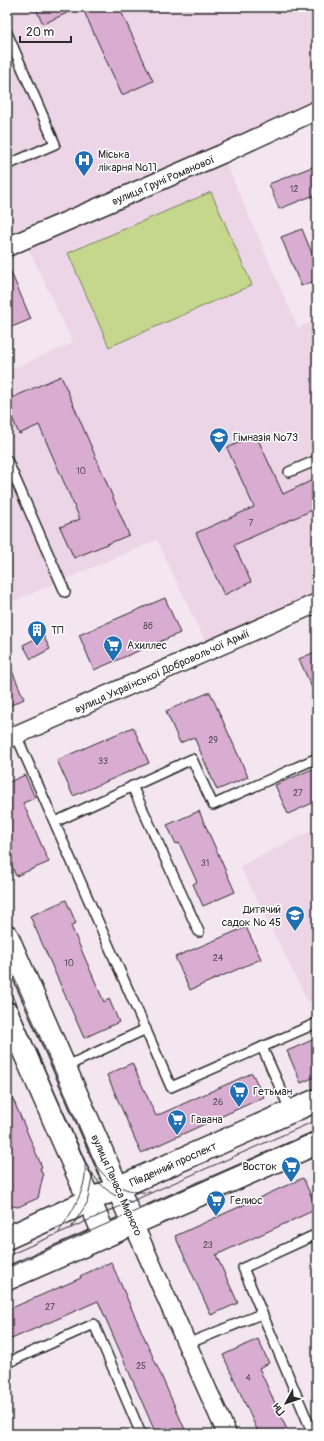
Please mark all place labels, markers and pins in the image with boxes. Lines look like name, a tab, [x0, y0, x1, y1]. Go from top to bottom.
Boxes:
place label: Міська лікарня №11	[98, 148, 157, 174]
hospital icon: Міська лікарня №11	[73, 149, 95, 177]
school or university icon: Гімназія №73	[208, 426, 230, 454]
place label: Гімназія №73	[233, 431, 298, 444]
building icon: ТП	[26, 619, 48, 647]
place label: ТП	[51, 624, 64, 637]
supermarket icon: Ахиллес	[102, 634, 124, 662]
place label: Ахиллес	[127, 639, 168, 652]
place label: Дитячий садок № 45	[222, 903, 281, 929]
school or university icon: Дитячий садок № 45	[284, 904, 306, 932]
supermarket icon: Гетьман	[228, 1080, 250, 1108]
place label: Гетьман	[253, 1085, 292, 1098]
supermarket icon: Гавана	[166, 1108, 188, 1136]
place label: Гавана	[191, 1113, 223, 1126]
supermarket icon: Восток	[280, 1155, 302, 1183]
place label: Восток	[242, 1160, 277, 1173]
supermarket icon: Гелиос	[205, 1189, 227, 1217]
place label: Гелиос	[230, 1194, 263, 1207]

